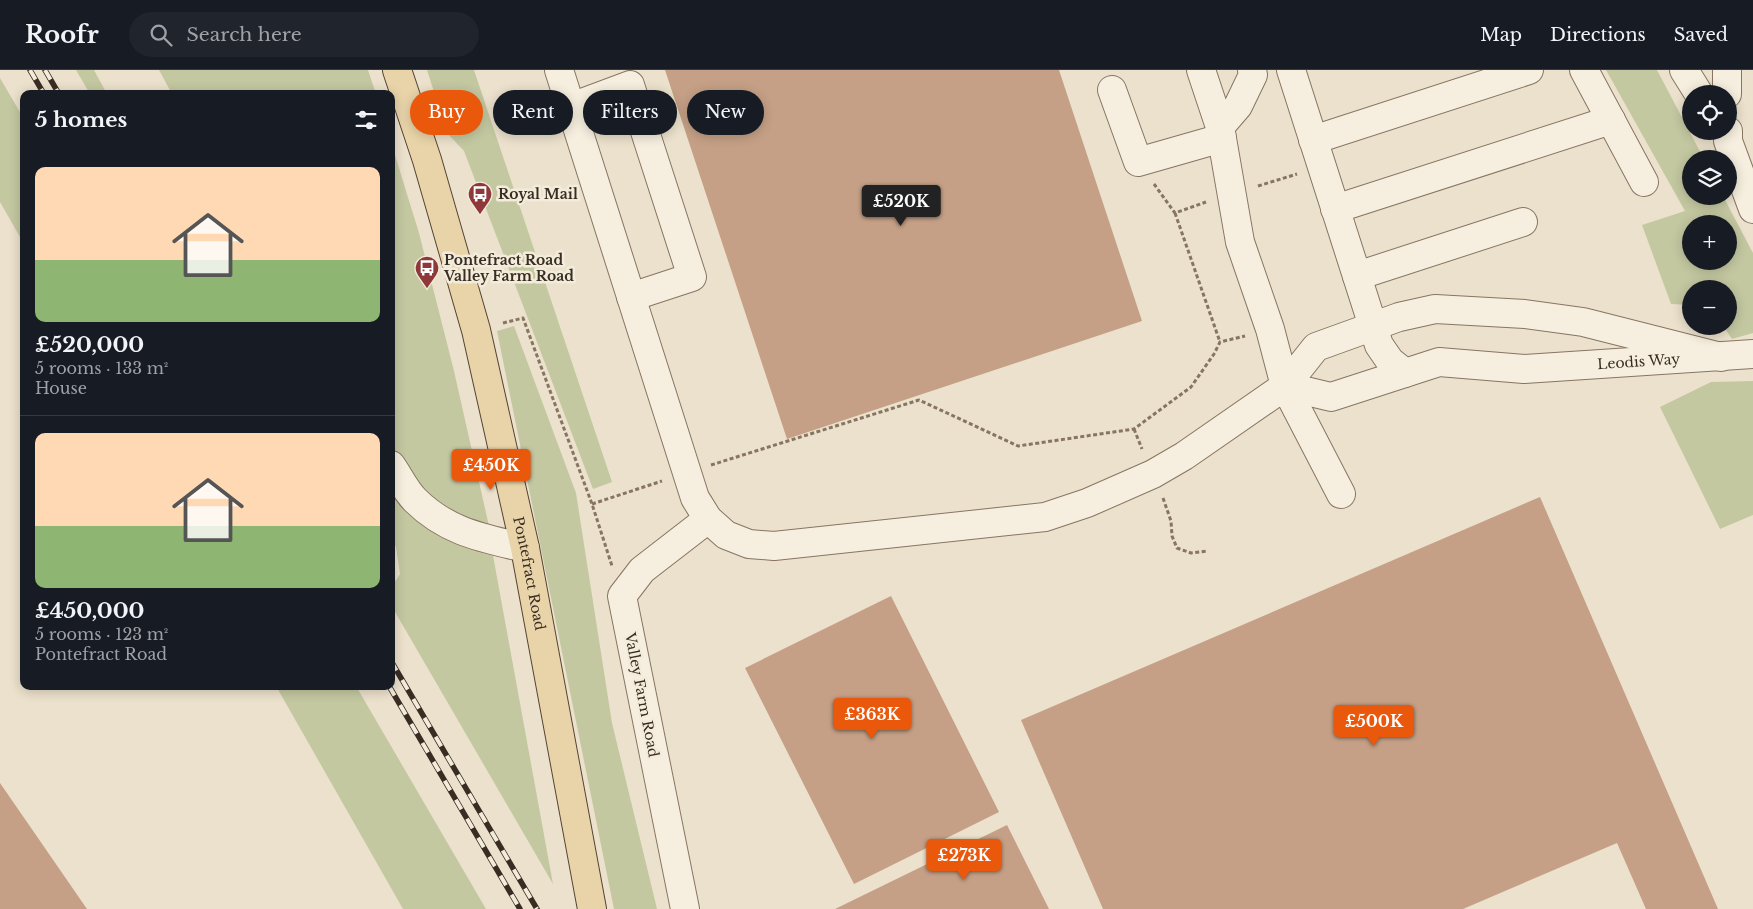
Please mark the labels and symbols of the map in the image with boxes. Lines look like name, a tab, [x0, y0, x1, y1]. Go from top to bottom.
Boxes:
bus stop icon: Royal Mail	[467, 181, 493, 215]
pin: £520K	[866, 184, 936, 227]
place label: Royal Mail	[498, 185, 578, 203]
place label: Pontefract Road Valley Farm Road	[443, 251, 574, 285]
bus stop icon: Pontefract Road Valley Farm Road	[414, 255, 440, 289]
street label: Leodis Way	[1597, 350, 1681, 373]
pin: £450K	[456, 448, 526, 491]
street label: Pontefract Road	[509, 515, 549, 632]
street label: Valley Farm Road	[621, 630, 663, 759]
pin: £363K	[837, 698, 907, 740]
pin: £500K	[1339, 704, 1409, 747]
pin: £273K	[929, 838, 999, 881]

